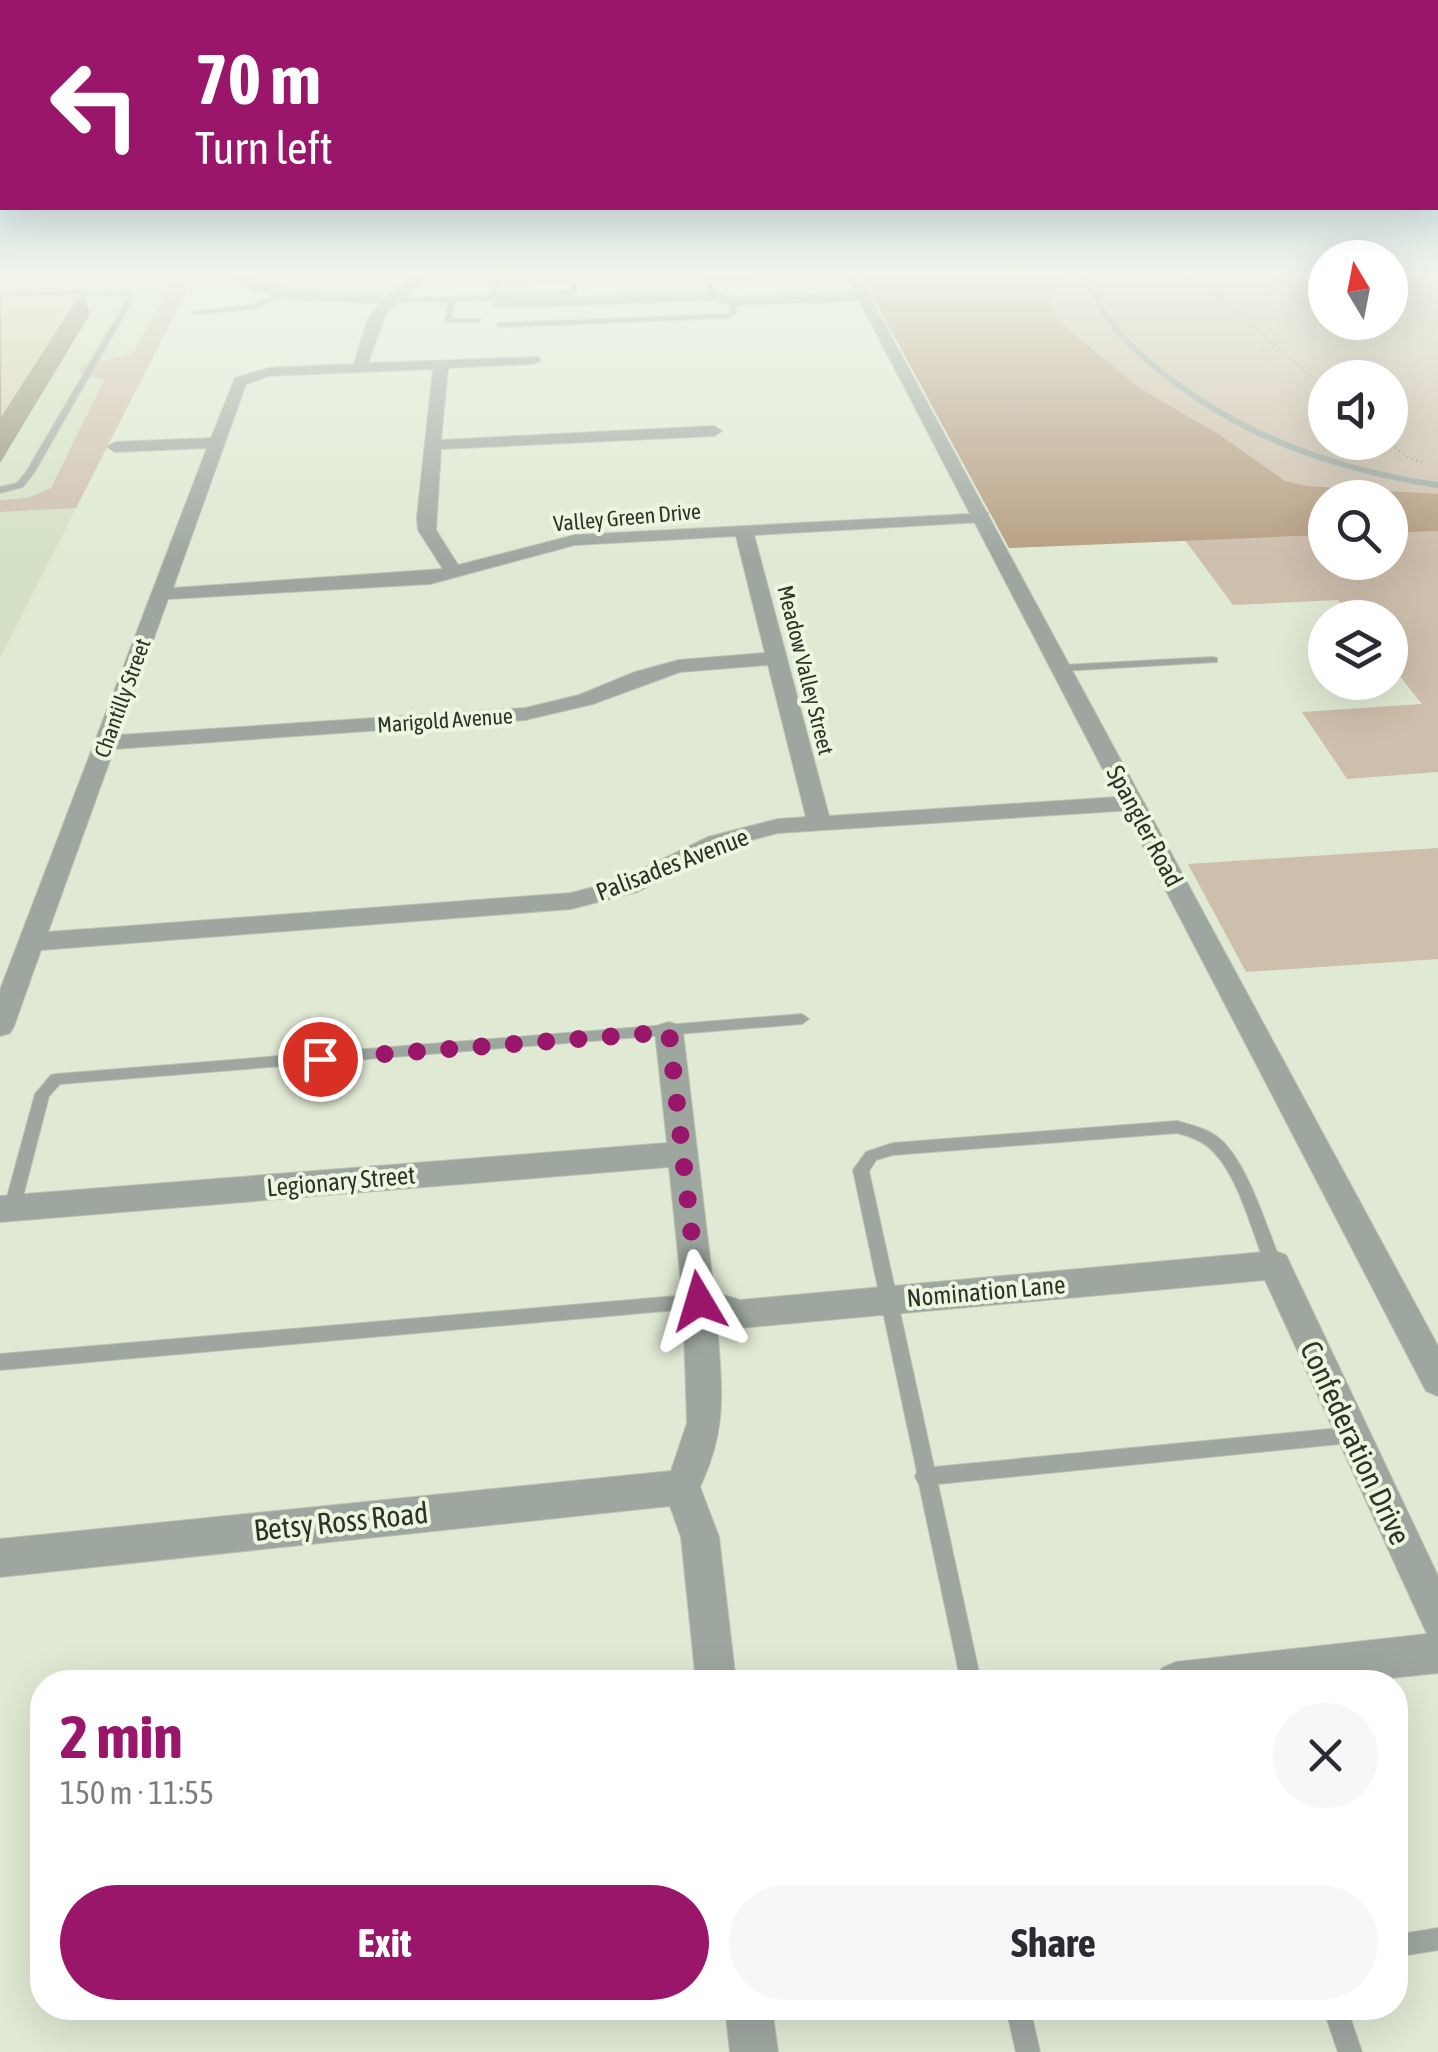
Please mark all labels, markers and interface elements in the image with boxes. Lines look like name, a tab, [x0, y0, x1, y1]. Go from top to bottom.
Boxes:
text: 70 m	[195, 39, 321, 119]
icon: left	[30, 40, 160, 170]
text: Turn left	[195, 122, 333, 174]
north arrow	[1308, 240, 1408, 340]
map controls	[1308, 240, 1408, 700]
button: sound	[1308, 360, 1408, 460]
button: search	[1308, 480, 1408, 580]
street label: Valley Green Drive	[552, 498, 702, 536]
street label: Meadow Valley Street	[772, 583, 840, 757]
button: layers	[1308, 600, 1408, 700]
street label: Chantilly Street	[88, 635, 156, 761]
street label: Marigold Avenue	[376, 702, 514, 738]
street label: Spangler Road	[1101, 761, 1189, 891]
street label: Palisades Avenue	[592, 822, 752, 906]
pin	[278, 1017, 363, 1102]
icon: arrive	[293, 1032, 348, 1087]
street label: Legionary Street	[266, 1161, 416, 1201]
position arrow	[647, 1249, 751, 1353]
street label: Nomination Lane	[906, 1270, 1066, 1312]
street label: Confederation Drive	[1294, 1335, 1418, 1550]
street label: Betsy Ross Road	[252, 1495, 430, 1547]
text: 2 min	[60, 1702, 183, 1771]
button: close	[1273, 1703, 1378, 1808]
text: 150 m · 11:55	[60, 1774, 214, 1811]
button: Exit	[60, 1885, 709, 2000]
button: Share	[729, 1885, 1378, 2000]

